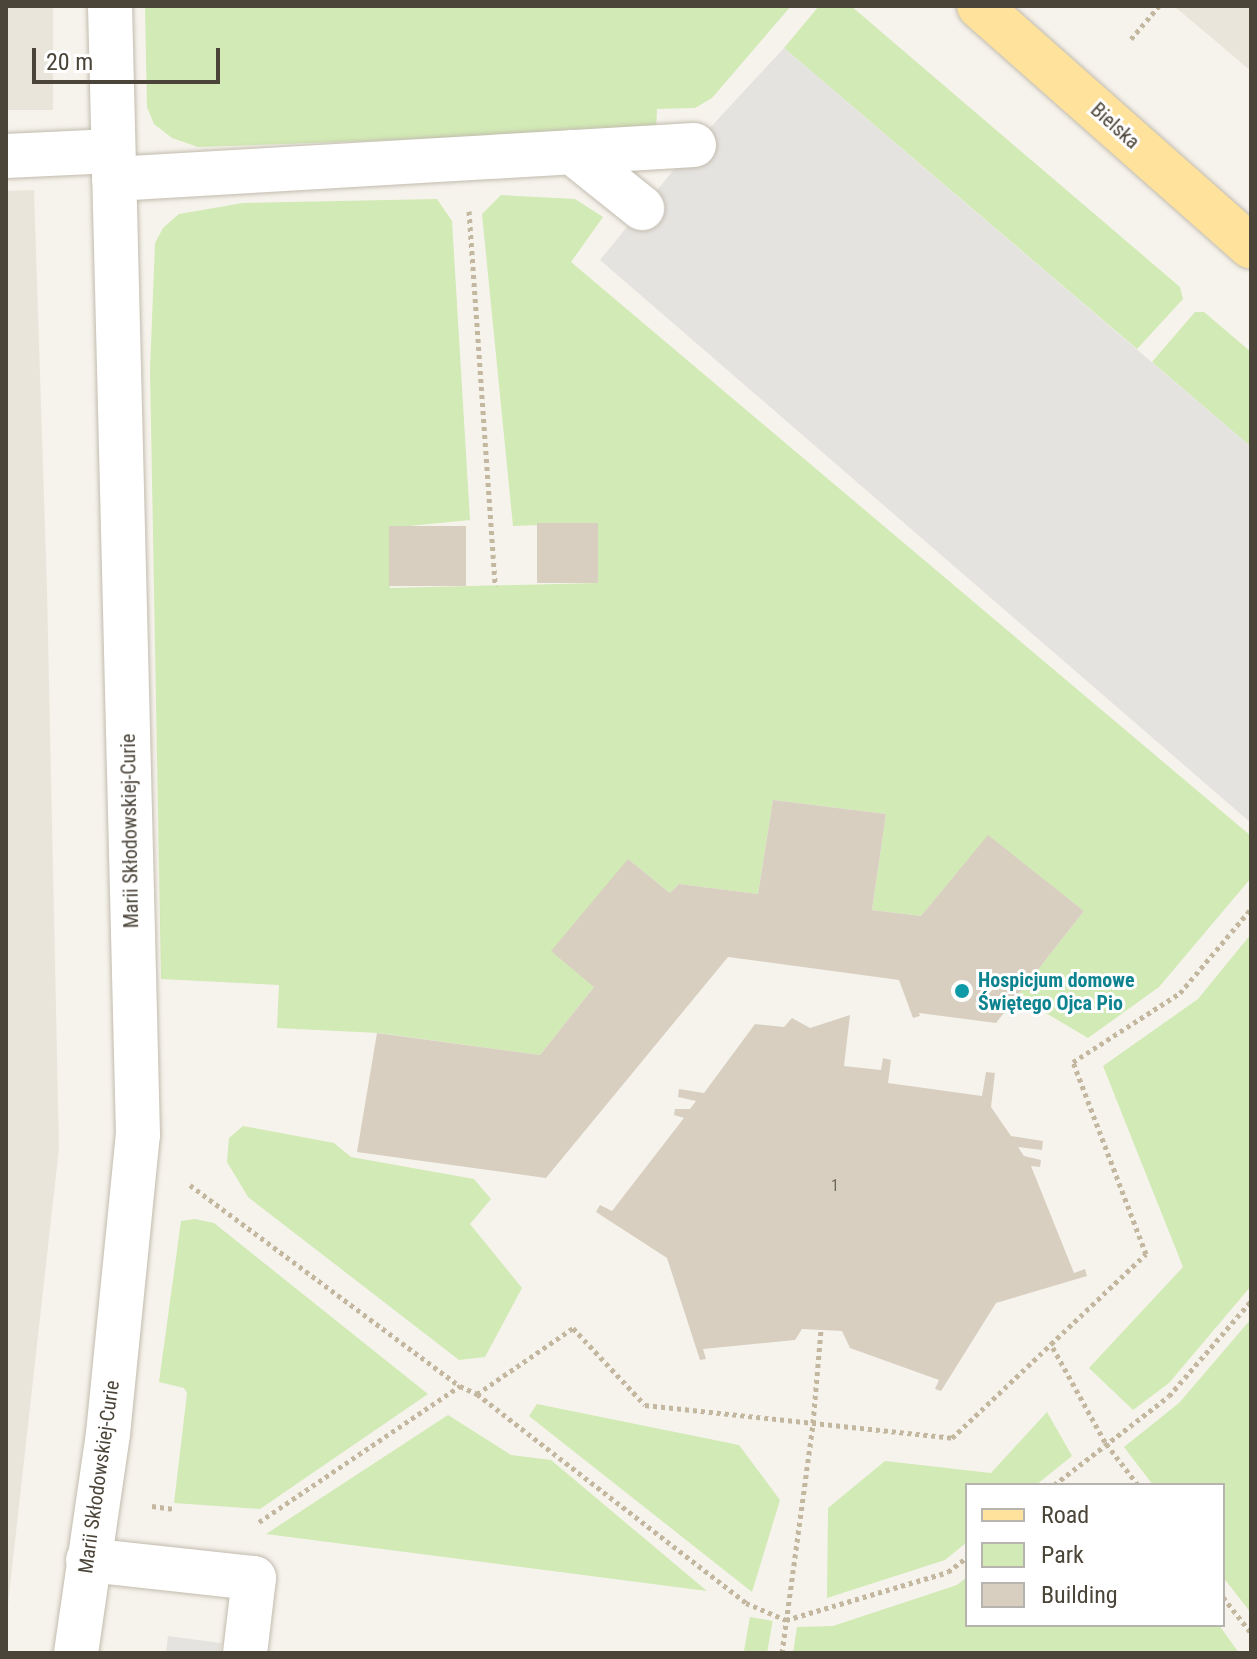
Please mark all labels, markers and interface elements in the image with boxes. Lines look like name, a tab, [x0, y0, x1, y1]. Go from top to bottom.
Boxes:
scale bar	[36, 32, 224, 82]
text: 20 m	[46, 48, 93, 76]
street label: Bielska	[1086, 98, 1144, 154]
street label: Marii Skłodowskiej-Curie	[116, 734, 144, 928]
place label: Hospicjum domowe Świętego Ojca Pio	[978, 968, 1135, 1015]
marker: Hospicjum domowe Świętego Ojca Pio	[953, 982, 971, 1000]
house number: 1	[831, 1176, 839, 1196]
street label: Marii Skłodowskiej-Curie	[74, 1379, 124, 1575]
legend	[965, 1483, 1225, 1627]
text: Road	[1041, 1501, 1089, 1529]
text: Park	[1041, 1541, 1084, 1569]
text: Building	[1041, 1581, 1118, 1609]

